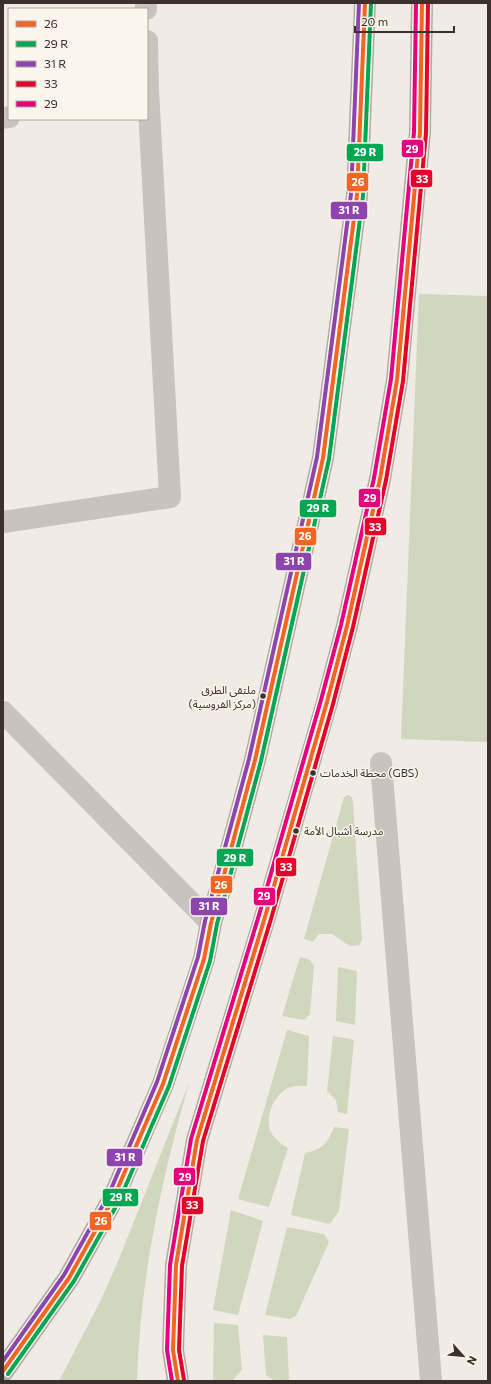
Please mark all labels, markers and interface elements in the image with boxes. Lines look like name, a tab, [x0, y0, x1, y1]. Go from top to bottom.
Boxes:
legend	[8, 8, 148, 120]
scale bar	[355, 8, 454, 34]
text: 20 m	[361, 14, 388, 28]
text: 26	[44, 16, 58, 30]
text: 29 R	[44, 36, 68, 50]
text: 31 R	[44, 56, 66, 70]
text: 33	[44, 76, 58, 90]
text: 29	[44, 96, 58, 110]
line badge: 29	[401, 139, 424, 158]
text: 29	[406, 142, 419, 155]
line badge: 29 R	[346, 143, 384, 162]
text: 29 R	[354, 145, 377, 158]
line badge: 33	[410, 169, 433, 188]
line badge: 26	[346, 172, 369, 192]
text: 33	[416, 172, 428, 185]
text: 26	[352, 175, 365, 188]
line badge: 31 R	[330, 201, 368, 220]
text: 31 R	[338, 203, 360, 216]
line badge: 29	[358, 488, 381, 508]
text: 29	[364, 491, 377, 504]
line badge: 29 R	[299, 499, 337, 518]
text: 29 R	[307, 501, 330, 514]
line badge: 33	[364, 517, 387, 536]
text: 33	[369, 520, 381, 533]
line badge: 26	[294, 527, 317, 546]
text: 26	[299, 529, 312, 542]
line badge: 31 R	[275, 552, 312, 571]
text: 31 R	[283, 554, 305, 567]
place label: ملتقى الطرق (مركز الفروسية)	[189, 683, 256, 711]
marker: ملتقى الطرق (مركز الفروسية)	[258, 691, 268, 701]
place label: محطة الخدمات (GBS)	[320, 766, 418, 779]
marker: محطة الخدمات (GBS)	[308, 768, 318, 778]
place label: مدرسة أشبال الأمة	[304, 824, 384, 838]
marker: مدرسة أشبال الأمة	[291, 826, 301, 836]
line badge: 29 R	[216, 848, 254, 867]
text: 29 R	[224, 851, 247, 864]
line badge: 33	[275, 857, 297, 877]
text: 33	[280, 860, 292, 873]
line badge: 26	[210, 875, 233, 894]
text: 26	[215, 878, 228, 891]
line badge: 29	[253, 887, 276, 906]
text: 29	[258, 889, 271, 902]
line badge: 31 R	[190, 897, 228, 916]
text: 31 R	[198, 899, 220, 912]
line badge: 31 R	[106, 1148, 143, 1167]
text: 31 R	[114, 1150, 136, 1163]
line badge: 29	[173, 1167, 196, 1186]
text: 29	[179, 1170, 192, 1183]
line badge: 29 R	[102, 1188, 139, 1207]
text: 29 R	[110, 1190, 133, 1203]
line badge: 33	[181, 1196, 204, 1215]
text: 33	[186, 1198, 198, 1211]
line badge: 26	[89, 1211, 112, 1231]
text: 26	[95, 1214, 108, 1227]
north arrow	[443, 1336, 483, 1376]
text: N	[465, 1354, 480, 1367]

